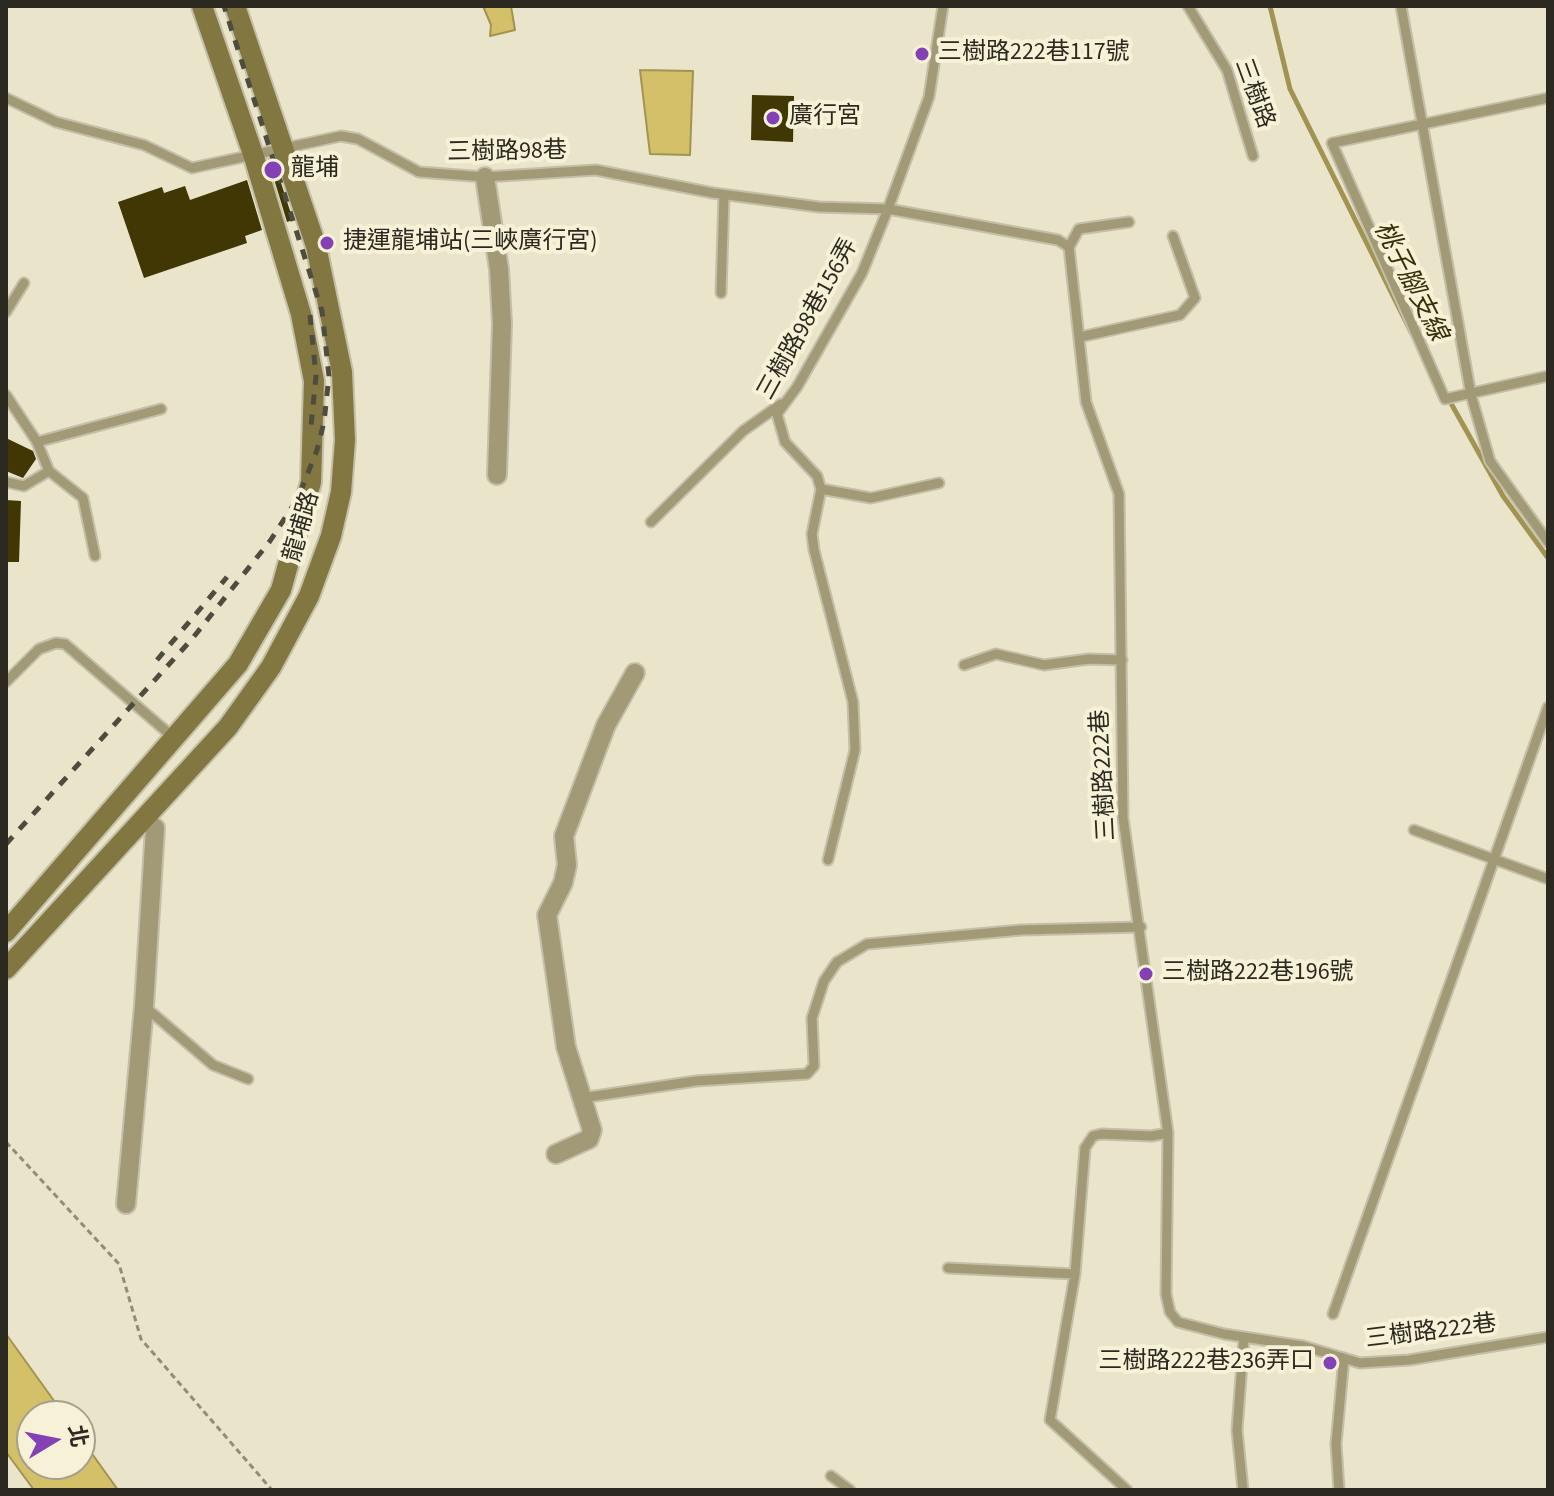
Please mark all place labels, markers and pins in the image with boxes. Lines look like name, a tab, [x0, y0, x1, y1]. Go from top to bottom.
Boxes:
place label: 三樹路222巷117號	[938, 40, 1130, 68]
marker: 三樹路222巷117號	[913, 45, 931, 63]
place label: 廣行宮	[789, 104, 861, 132]
marker: 廣行宮	[764, 109, 782, 127]
place label: 龍埔	[291, 156, 339, 184]
marker: 龍埔	[262, 159, 284, 181]
place label: 捷運龍埔站(三峽廣行宮)	[343, 229, 598, 257]
marker: 捷運龍埔站(三峽廣行宮)	[318, 234, 336, 252]
place label: 三樹路222巷196號	[1162, 960, 1354, 988]
marker: 三樹路222巷196號	[1137, 965, 1155, 983]
place label: 三樹路222巷236弄口	[1098, 1349, 1314, 1377]
marker: 三樹路222巷236弄口	[1321, 1354, 1339, 1372]

